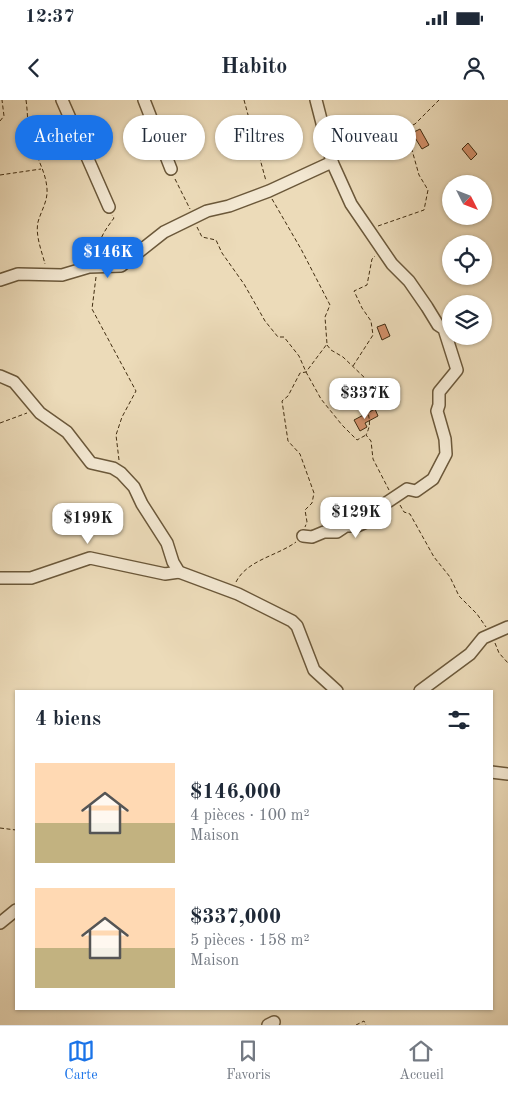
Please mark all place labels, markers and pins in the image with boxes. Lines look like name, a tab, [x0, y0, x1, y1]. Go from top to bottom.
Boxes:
pin: $146K	[73, 236, 143, 279]
pin: $337K	[330, 378, 400, 420]
pin: $129K	[321, 496, 391, 539]
pin: $199K	[53, 502, 123, 545]

